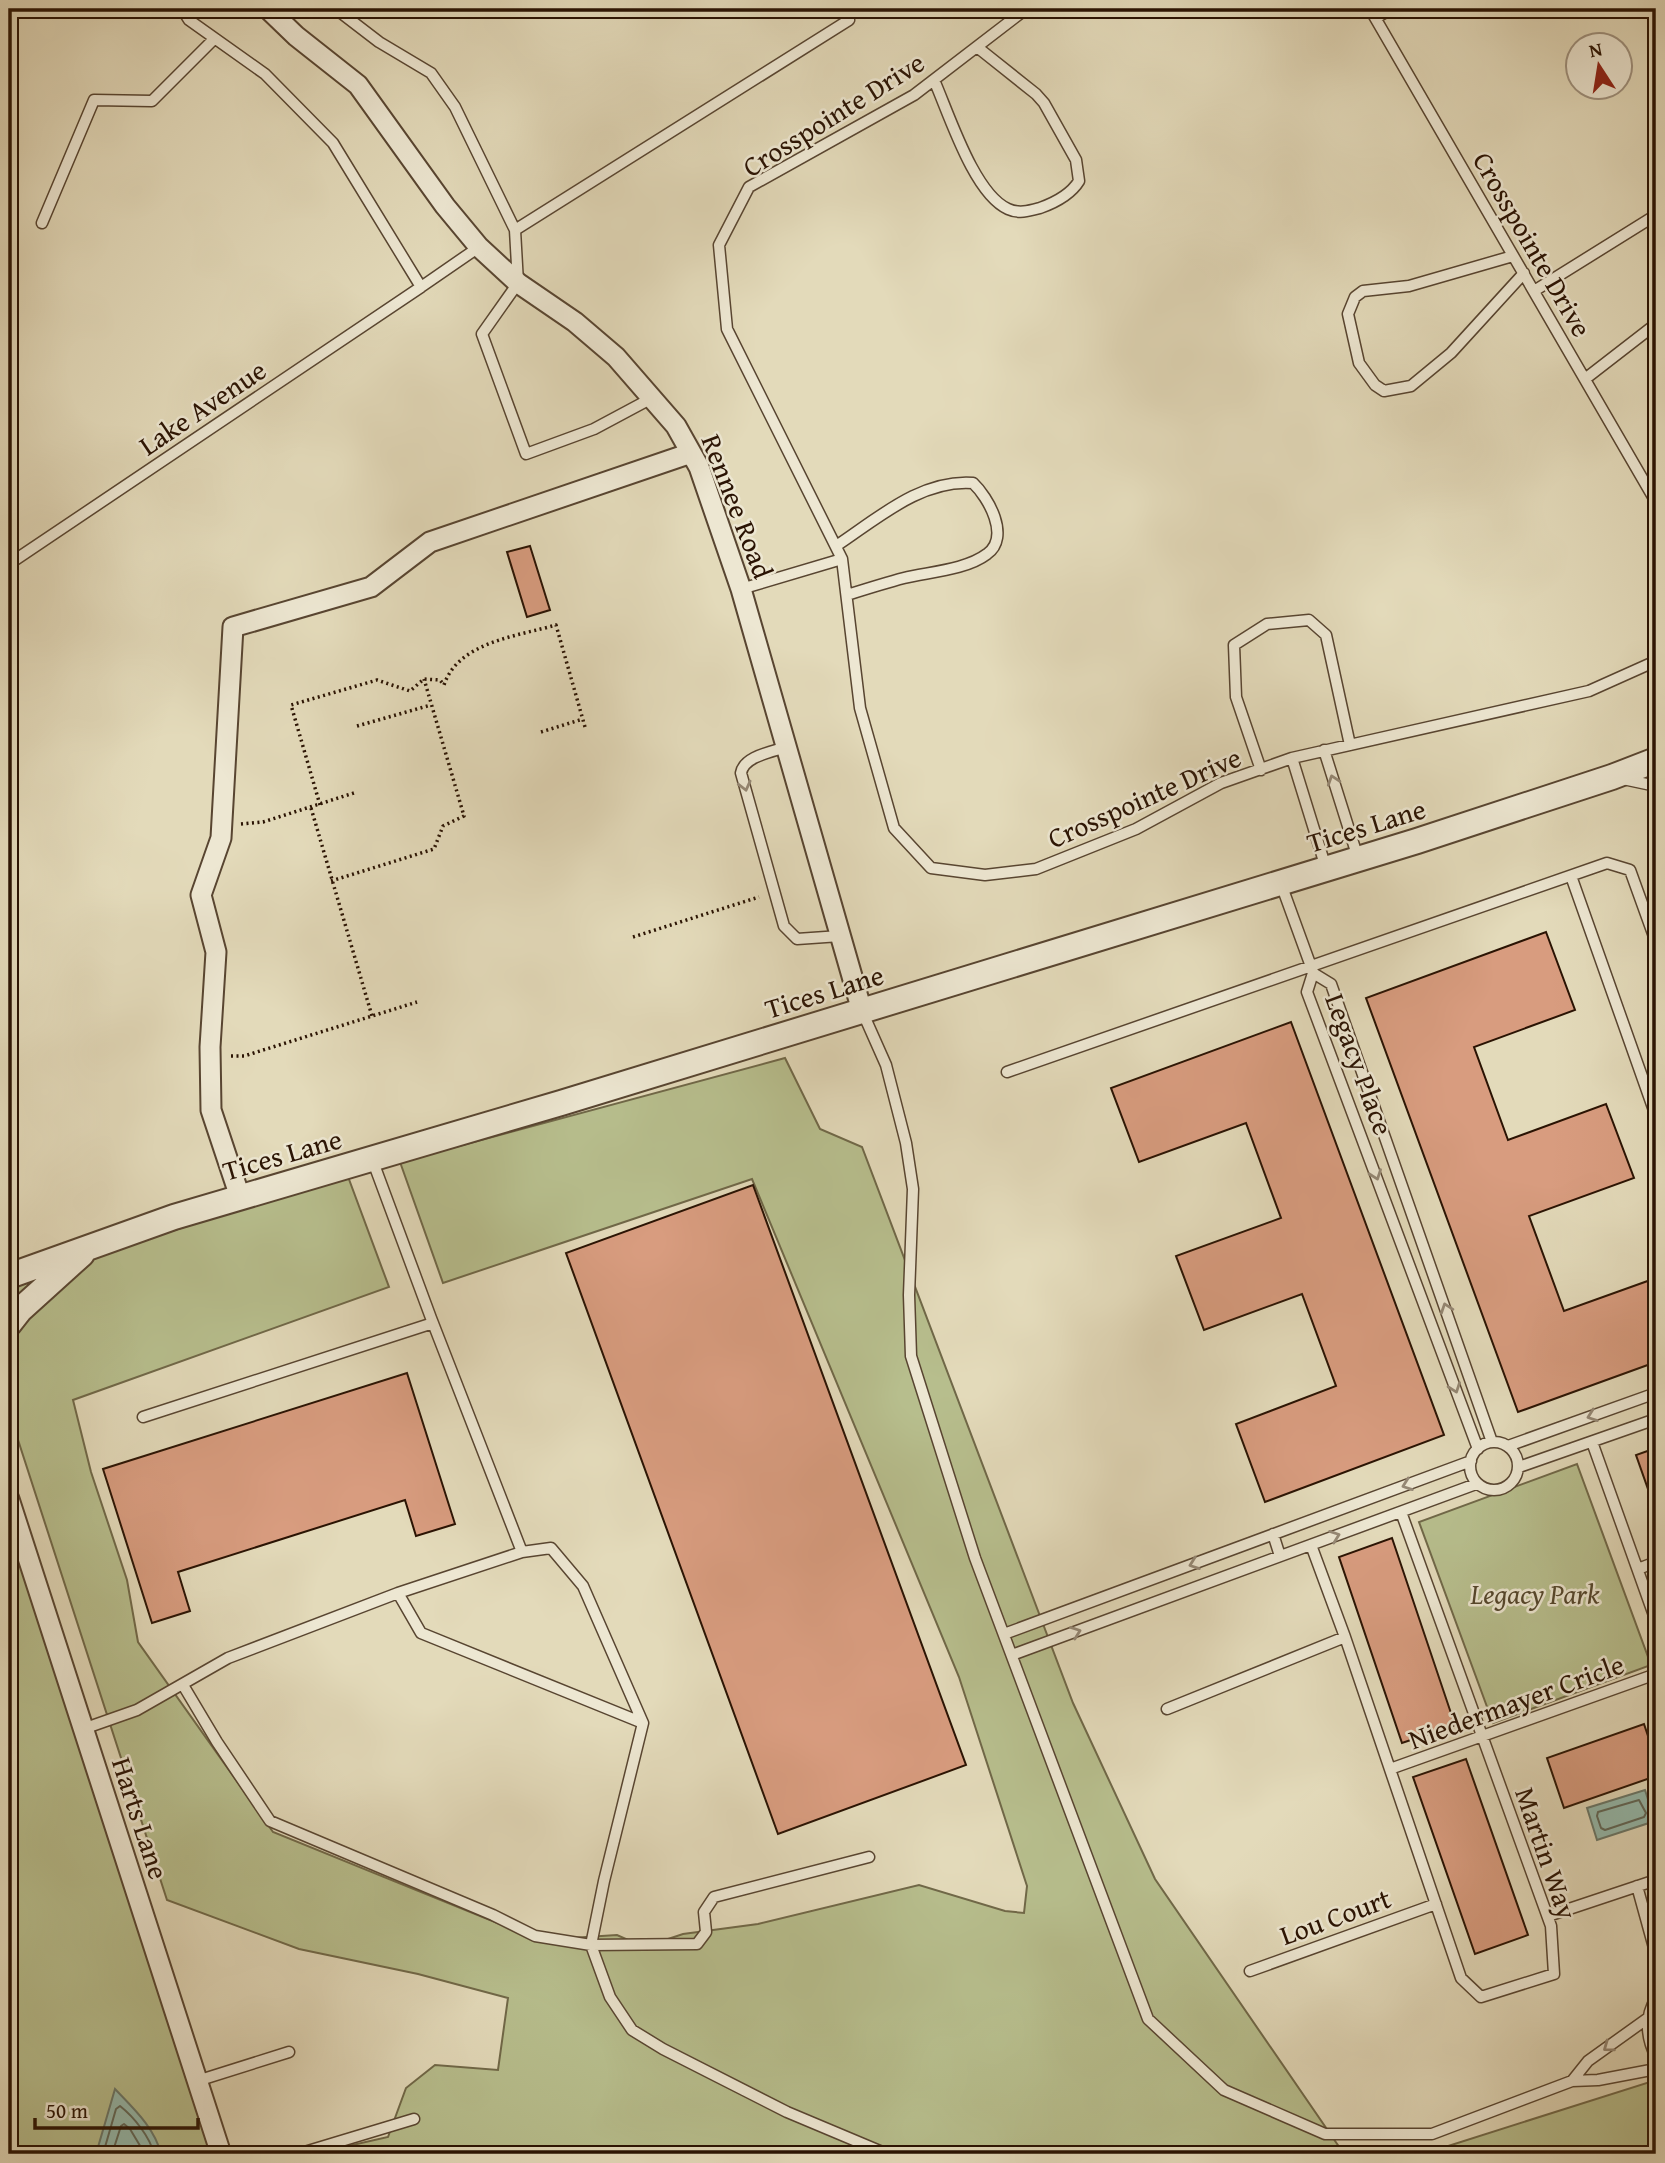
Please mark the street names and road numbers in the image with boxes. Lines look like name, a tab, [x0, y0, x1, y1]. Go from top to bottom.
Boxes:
street label: Crosspointe Drive	[734, 42, 932, 186]
street label: Crosspointe Drive	[1463, 144, 1603, 344]
street label: Lake Avenue	[130, 349, 274, 465]
street label: Rennee Road	[692, 428, 784, 584]
street label: Crosspointe Drive	[1041, 736, 1247, 858]
street label: Tices Lane	[1302, 788, 1430, 862]
street label: Tices Lane	[760, 954, 888, 1028]
street label: Legacy Place	[1315, 987, 1405, 1141]
street label: Tices Lane	[218, 1117, 346, 1191]
street label: Niedermayer Cricle	[1402, 1643, 1630, 1759]
street label: Harts Lane	[102, 1752, 180, 1884]
street label: Martin Way	[1505, 1781, 1589, 1925]
street label: Lou Court	[1274, 1877, 1396, 1955]

